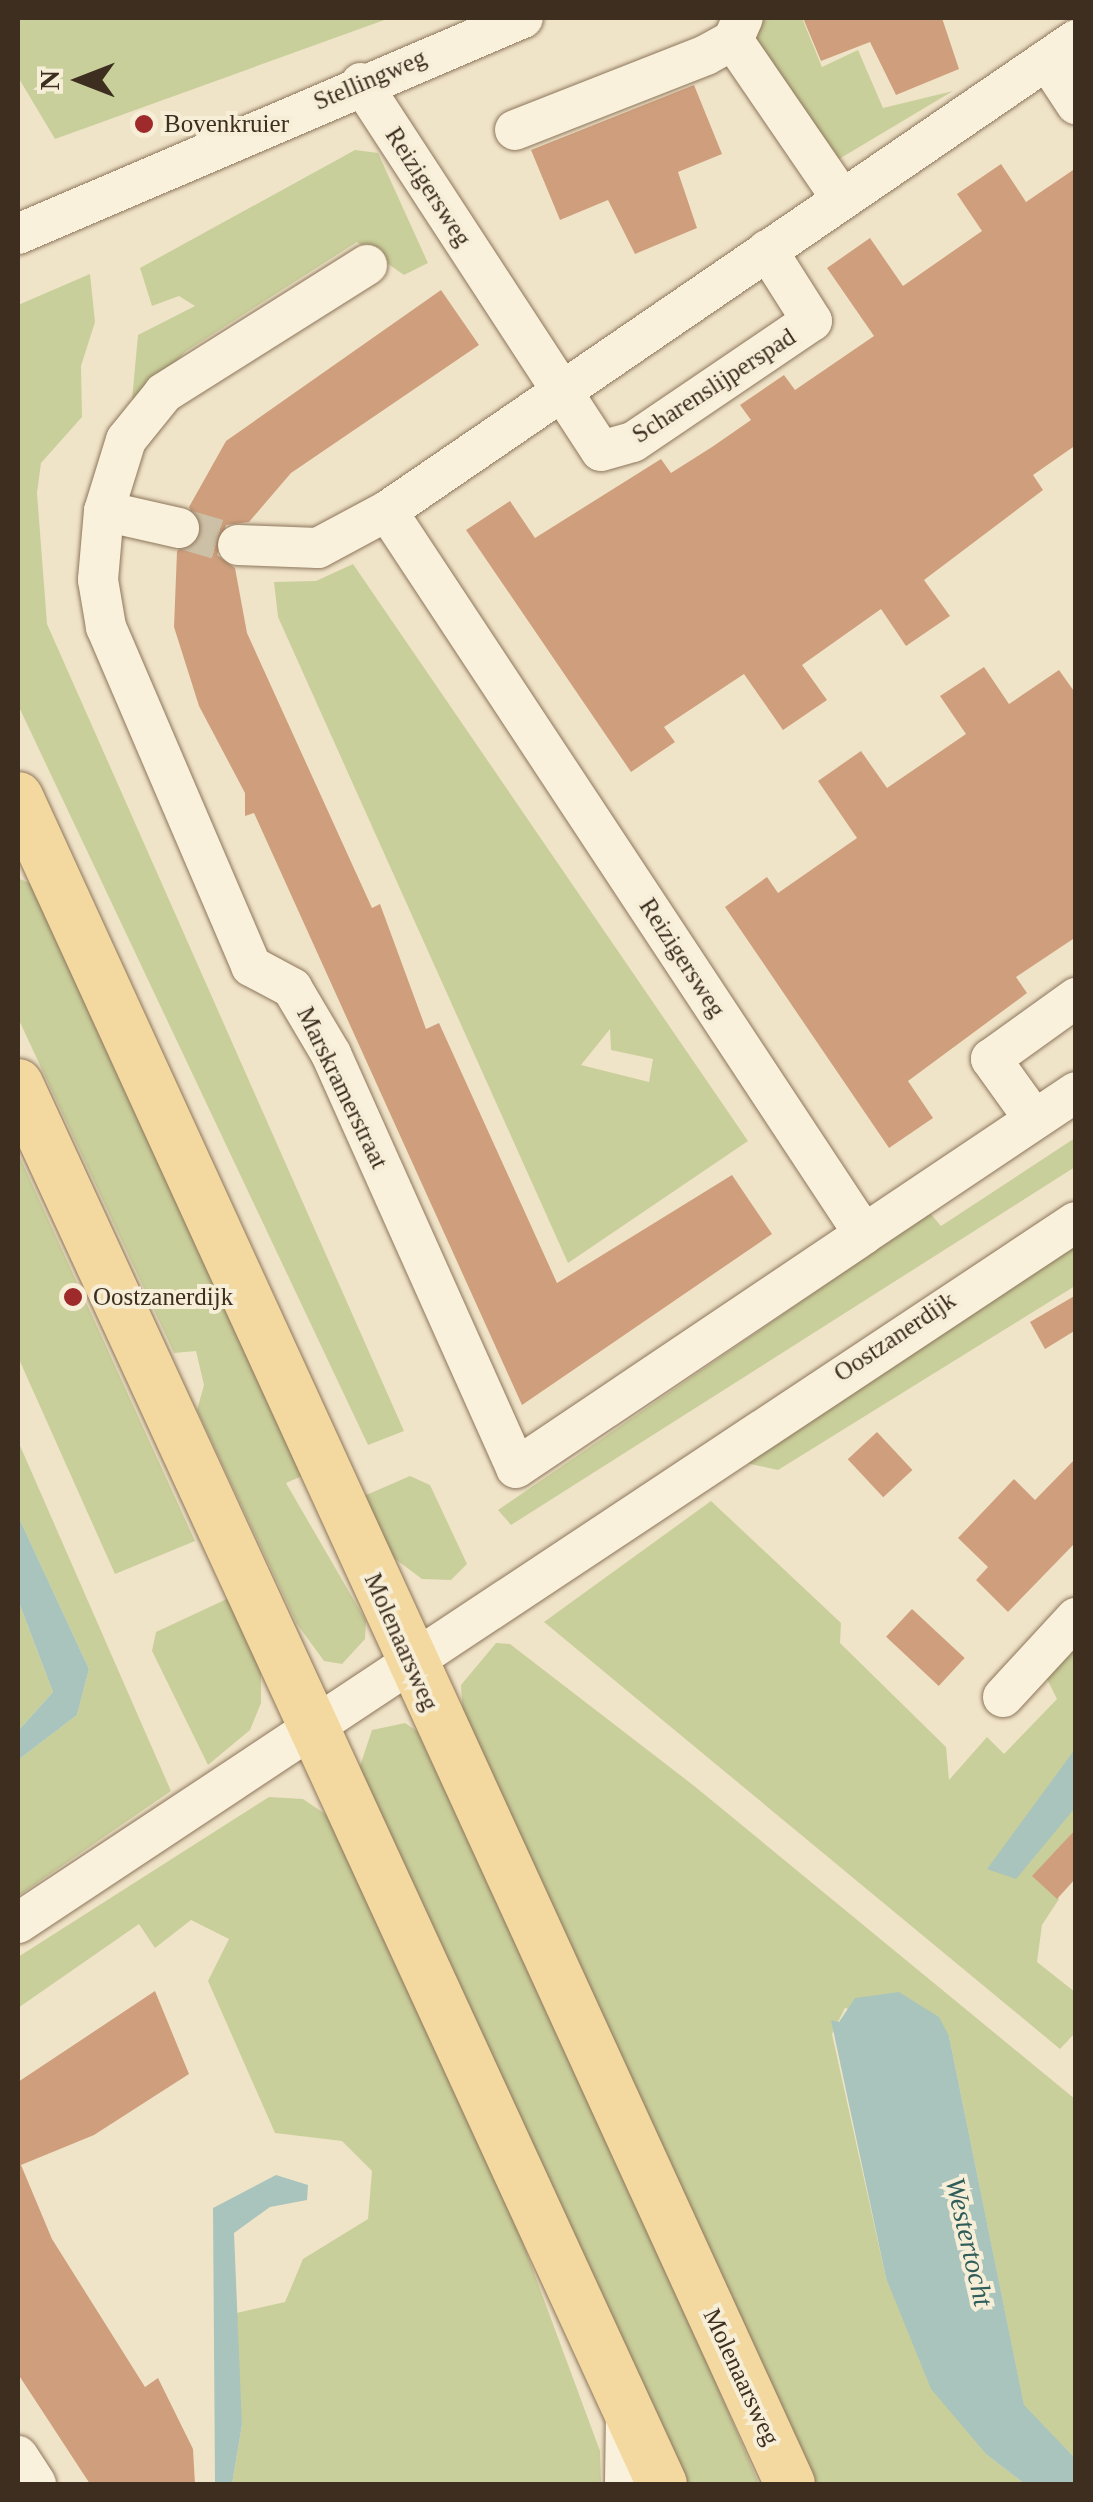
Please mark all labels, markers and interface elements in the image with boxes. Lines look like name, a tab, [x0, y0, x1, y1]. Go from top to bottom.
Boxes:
north arrow	[30, 30, 130, 130]
street label: Stellingweg	[309, 43, 431, 117]
text: N	[34, 70, 65, 90]
place label: Bovenkruier	[164, 109, 289, 139]
marker: Bovenkruier	[133, 113, 155, 135]
street label: Reizigersweg	[378, 122, 478, 252]
street label: Scharenslijperspad	[627, 322, 801, 450]
street label: Reizigersweg	[632, 893, 732, 1023]
street label: Marskramerstraat	[290, 1002, 394, 1174]
place label: Oostzanerdijk	[93, 1282, 233, 1312]
street label: Oostzanerdijk	[828, 1285, 962, 1389]
marker: Oostzanerdijk	[62, 1286, 84, 1308]
street label: Molenaarsweg	[357, 1569, 445, 1715]
water label: Westertocht	[938, 2174, 1000, 2310]
street label: Molenaarsweg	[696, 2304, 786, 2450]

